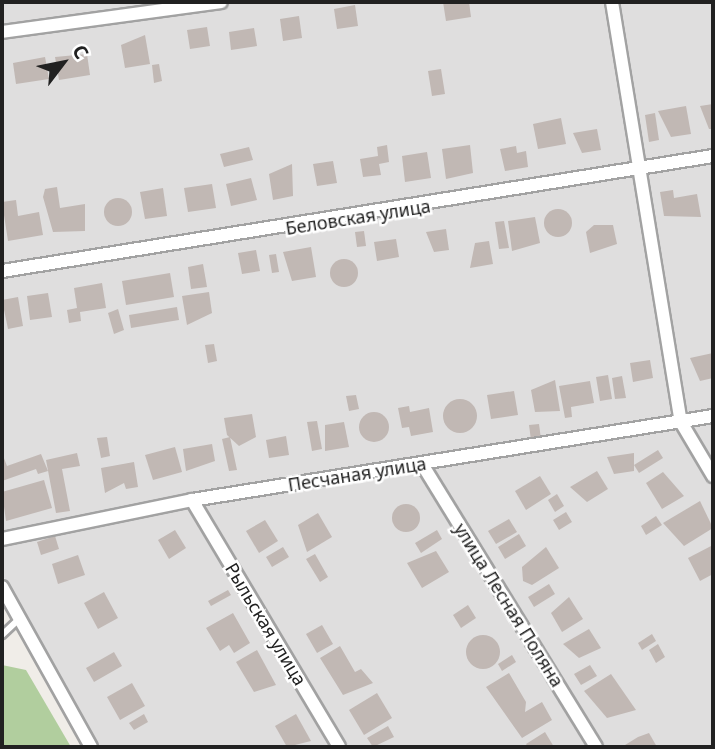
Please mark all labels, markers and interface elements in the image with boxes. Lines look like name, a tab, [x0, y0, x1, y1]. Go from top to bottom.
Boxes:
north arrow	[28, 28, 98, 98]
text: С	[67, 40, 95, 64]
street label: Беловская улица	[284, 195, 432, 239]
street label: Песчаная улица	[286, 452, 428, 496]
street label: улица Лесная Поляна	[450, 519, 568, 691]
street label: Рыльская улица	[221, 559, 311, 689]

